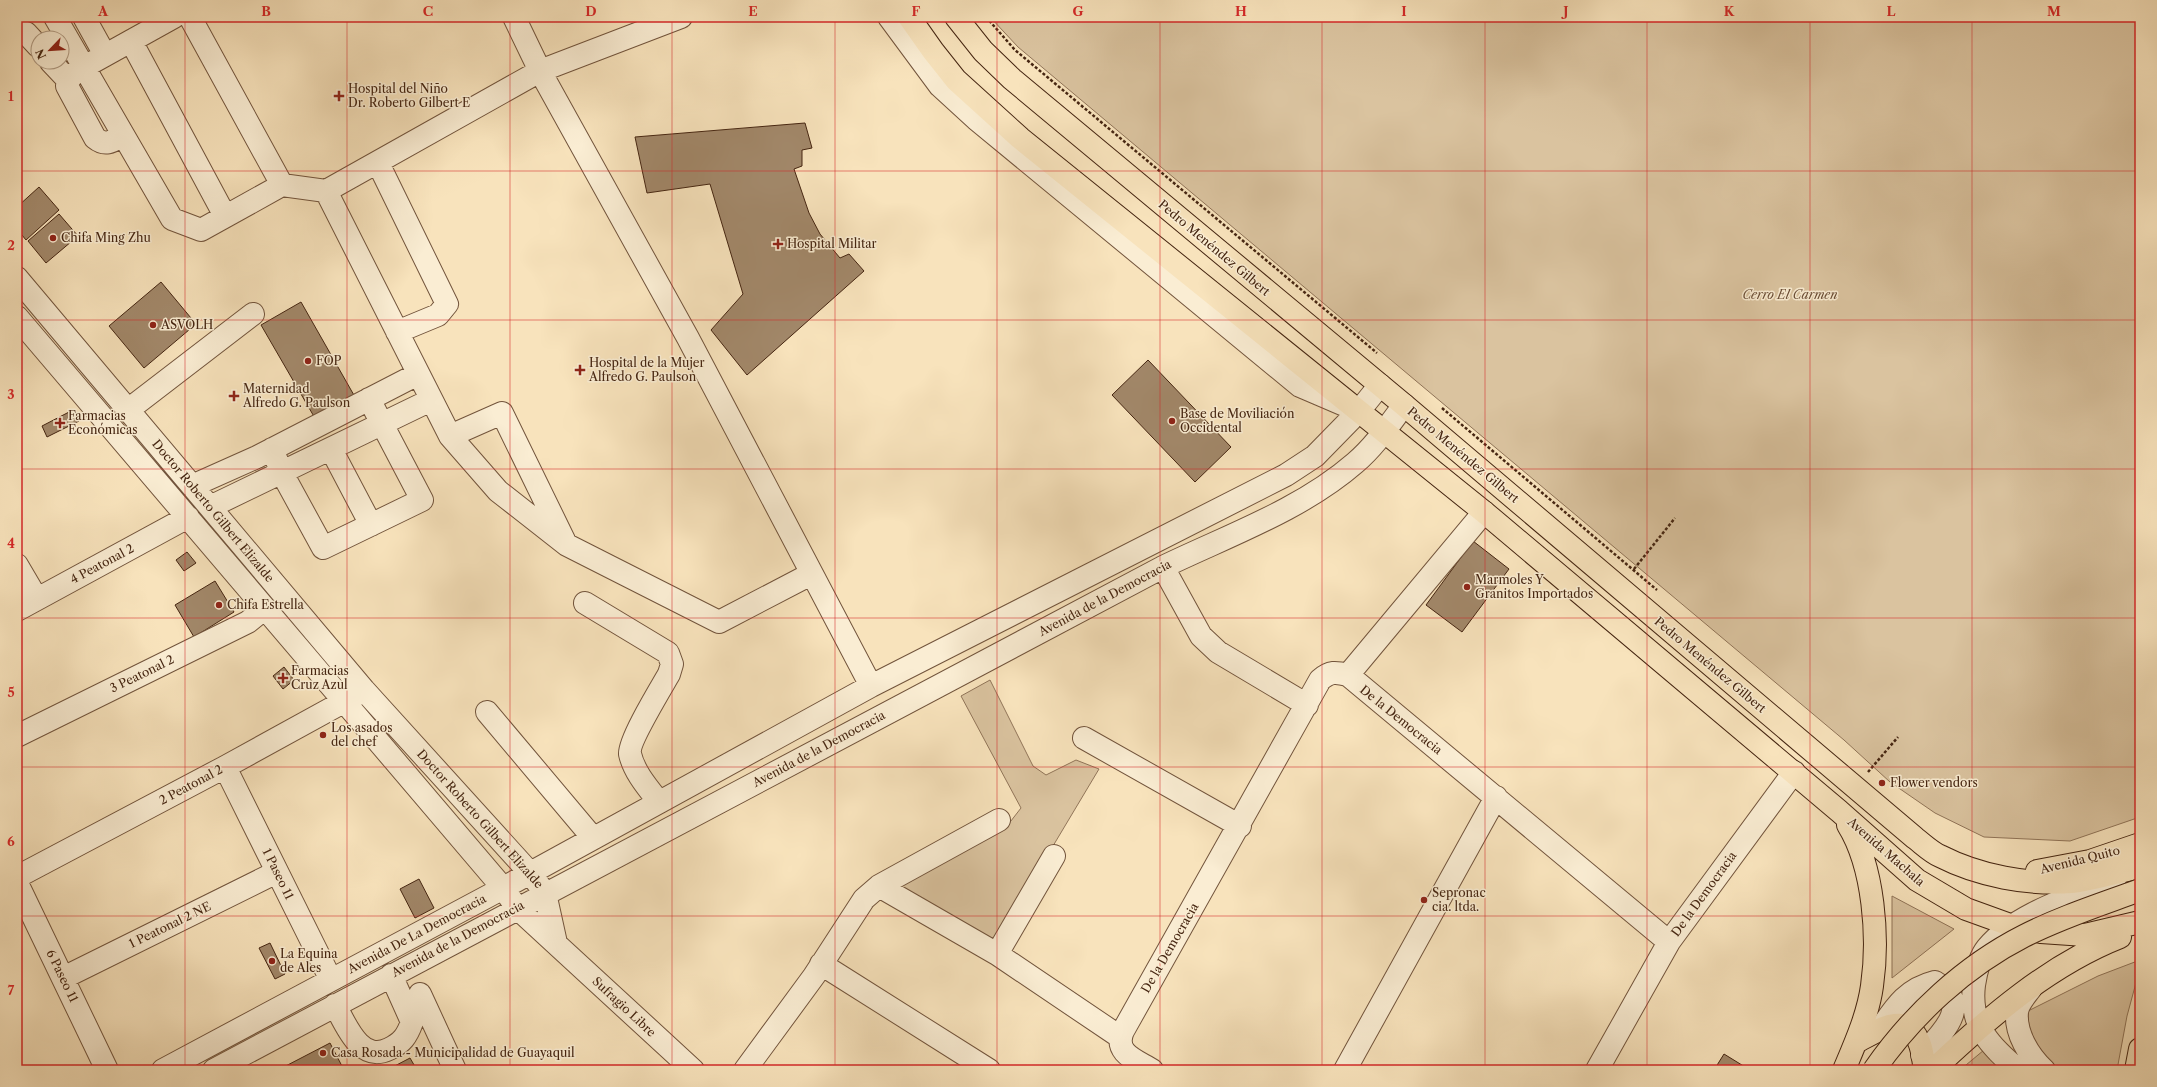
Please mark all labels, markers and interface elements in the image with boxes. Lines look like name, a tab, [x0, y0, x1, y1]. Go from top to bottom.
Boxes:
text: A	[97, 3, 109, 19]
text: B	[261, 3, 271, 19]
text: C	[423, 3, 433, 19]
text: D	[585, 3, 597, 19]
text: E	[748, 3, 758, 19]
text: F	[912, 3, 921, 19]
text: G	[1072, 3, 1084, 19]
text: H	[1235, 3, 1247, 19]
text: I	[1401, 3, 1407, 19]
text: J	[1561, 3, 1569, 19]
text: K	[1724, 3, 1735, 19]
text: L	[1887, 3, 1896, 19]
text: M	[2047, 3, 2061, 19]
north arrow	[30, 30, 70, 70]
text: N	[32, 47, 49, 62]
place label: Hospital del Niño Dr. Roberto Gilbert E	[348, 81, 470, 110]
text: 1	[8, 88, 14, 104]
marker: Hospital del Niño Dr. Roberto Gilbert E	[333, 90, 345, 102]
street label: Pedro Menéndez Gilbert	[1156, 197, 1274, 299]
place label: Chifa Ming Zhu	[61, 230, 152, 245]
marker: Chifa Ming Zhu	[48, 233, 58, 243]
place label: Hospital Militar	[787, 236, 877, 251]
text: 2	[7, 237, 15, 253]
marker: Hospital Militar	[772, 238, 784, 250]
park label: Cerro El Carmen	[1743, 287, 1837, 302]
place label: ASVOLH	[160, 317, 213, 332]
marker: ASVOLH	[148, 320, 158, 330]
place label: FOP	[316, 353, 342, 368]
place label: Hospital de la Mujer Alfredo G. Paulson	[588, 355, 705, 384]
marker: FOP	[303, 356, 313, 366]
marker: Hospital de la Mujer Alfredo G. Paulson	[574, 364, 586, 376]
place label: Maternidad Alfredo G. Paulson	[242, 381, 351, 410]
text: 3	[7, 386, 15, 402]
marker: Maternidad Alfredo G. Paulson	[228, 390, 240, 402]
street label: Pedro Menéndez Gilbert	[1405, 404, 1523, 506]
place label: Base de Moviliación Occidental	[1180, 406, 1295, 435]
place label: Farmacias Económicas	[68, 408, 137, 437]
marker: Base de Moviliación Occidental	[1167, 416, 1177, 426]
marker: Farmacias Económicas	[55, 418, 65, 428]
street label: Doctor Roberto Gilbert Elizalde	[149, 436, 278, 585]
text: 4	[7, 535, 15, 551]
street label: 4 Peatonal 2	[67, 540, 136, 587]
street label: Avenida de la Democracia	[1035, 556, 1174, 639]
place label: Marmoles Y Granitos Importados	[1475, 572, 1593, 601]
marker: Marmoles Y Granitos Importados	[1462, 582, 1472, 592]
place label: Chifa Estrella	[227, 597, 305, 612]
marker: Chifa Estrella	[214, 600, 224, 610]
street label: Pedro Menéndez Gilbert	[1652, 614, 1770, 716]
street label: 3 Peatonal 2	[107, 652, 176, 696]
place label: Farmacias Cruz Azul	[291, 663, 349, 692]
marker: Farmacias Cruz Azul	[278, 673, 288, 683]
street label: De la Democracia	[1357, 682, 1446, 758]
text: 5	[7, 684, 15, 700]
street label: Avenida de la Democracia	[749, 707, 888, 790]
place label: Los asados del chef	[331, 720, 392, 749]
marker: Los asados del chef	[318, 730, 328, 740]
street label: Doctor Roberto Gilbert Elizalde	[414, 746, 547, 891]
street label: 2 Peatonal 2	[156, 761, 225, 808]
place label: Flower vendors	[1890, 775, 1978, 790]
marker: Flower vendors	[1877, 778, 1887, 788]
street label: Avenida Machala	[1844, 813, 1928, 890]
text: 6	[7, 833, 15, 849]
street label: Avenida Quito	[2038, 842, 2121, 877]
street label: 1 Paseo 11	[260, 846, 297, 902]
street label: De la Democracia	[1668, 848, 1740, 939]
place label: Sepronac cia. ltda.	[1432, 885, 1486, 914]
street label: Avenida De La Democracia	[344, 890, 489, 977]
marker: Sepronac cia. ltda.	[1419, 895, 1429, 905]
street label: Avenida de la Democracia	[388, 897, 527, 980]
street label: 1 Peatonal 2 NE	[126, 898, 213, 951]
street label: De la Democracia	[1138, 899, 1202, 995]
place label: La Equina de Ales	[280, 946, 338, 975]
street label: 6 Paseo 11	[43, 947, 82, 1005]
marker: La Equina de Ales	[267, 956, 277, 966]
street label: Sufragio Libre	[590, 973, 659, 1040]
text: 7	[8, 982, 15, 998]
place label: Casa Rosada - Municipalidad de Guayaquil	[331, 1045, 575, 1060]
marker: Casa Rosada - Municipalidad de Guayaquil	[318, 1048, 328, 1058]

